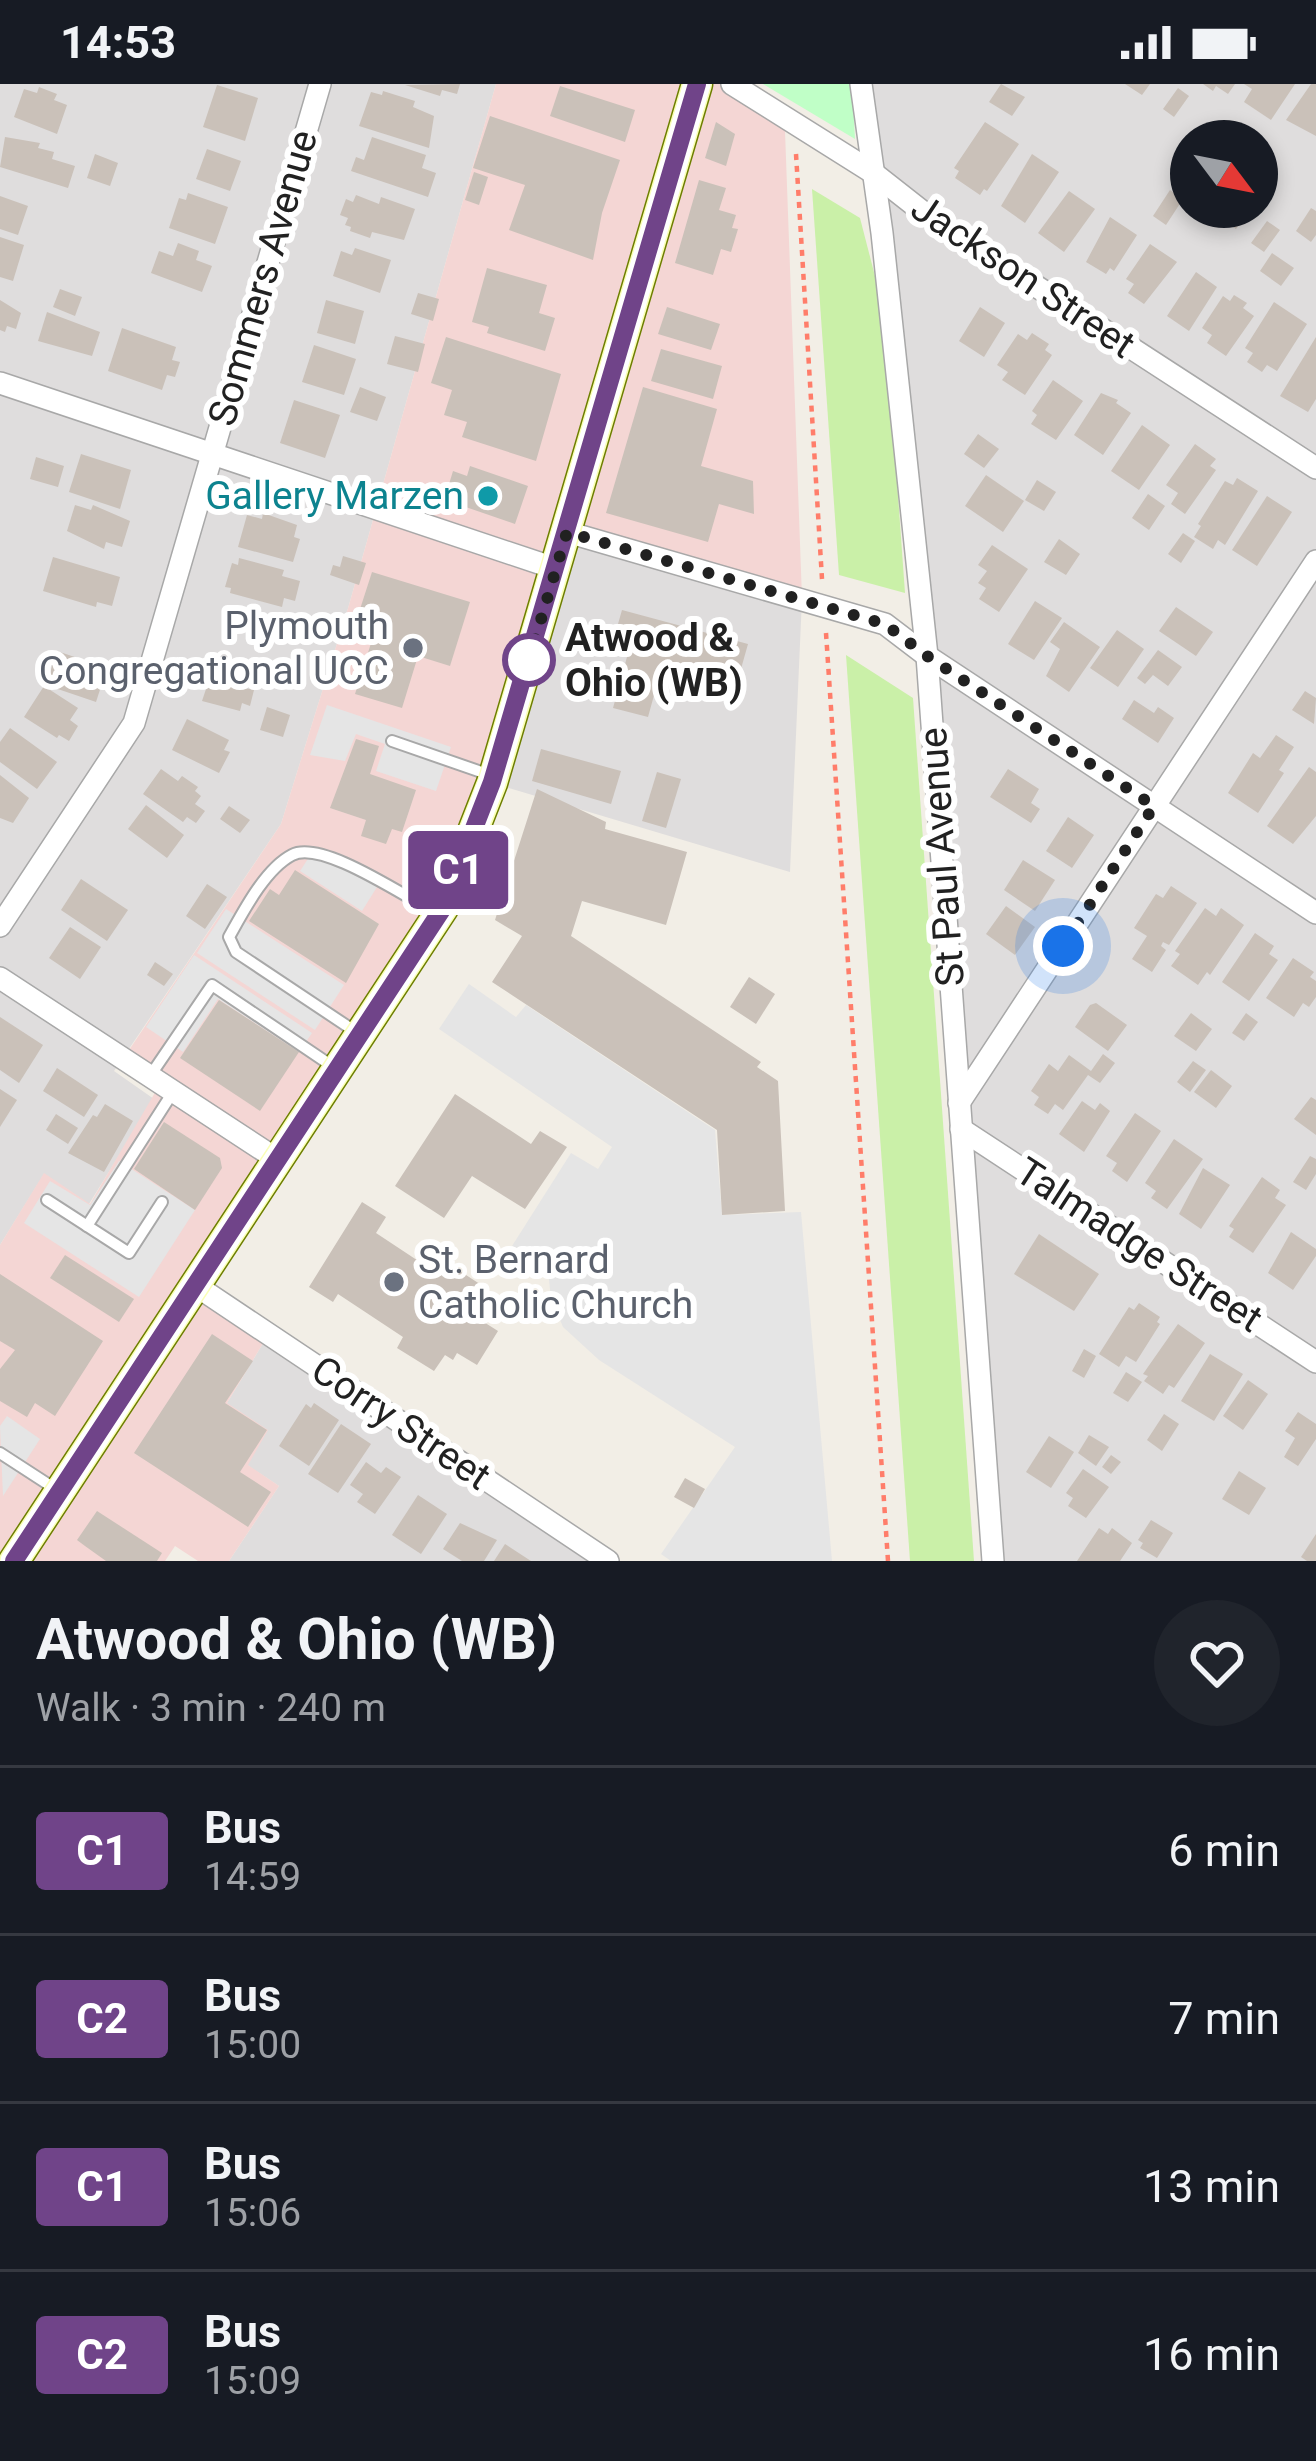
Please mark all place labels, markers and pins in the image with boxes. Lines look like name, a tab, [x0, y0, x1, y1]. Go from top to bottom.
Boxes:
place label: Gallery Marzen	[205, 473, 464, 519]
marker: Gallery Marzen	[475, 483, 501, 509]
place label: Plymouth Congregational UCC	[39, 603, 389, 694]
place label: Atwood & Ohio (WB)	[565, 615, 743, 706]
marker: Plymouth Congregational UCC	[400, 635, 426, 661]
marker: Atwood & Ohio (WB)	[504, 635, 554, 685]
place label: St. Bernard Catholic Church	[418, 1237, 693, 1328]
marker: St. Bernard Catholic Church	[381, 1269, 407, 1295]

